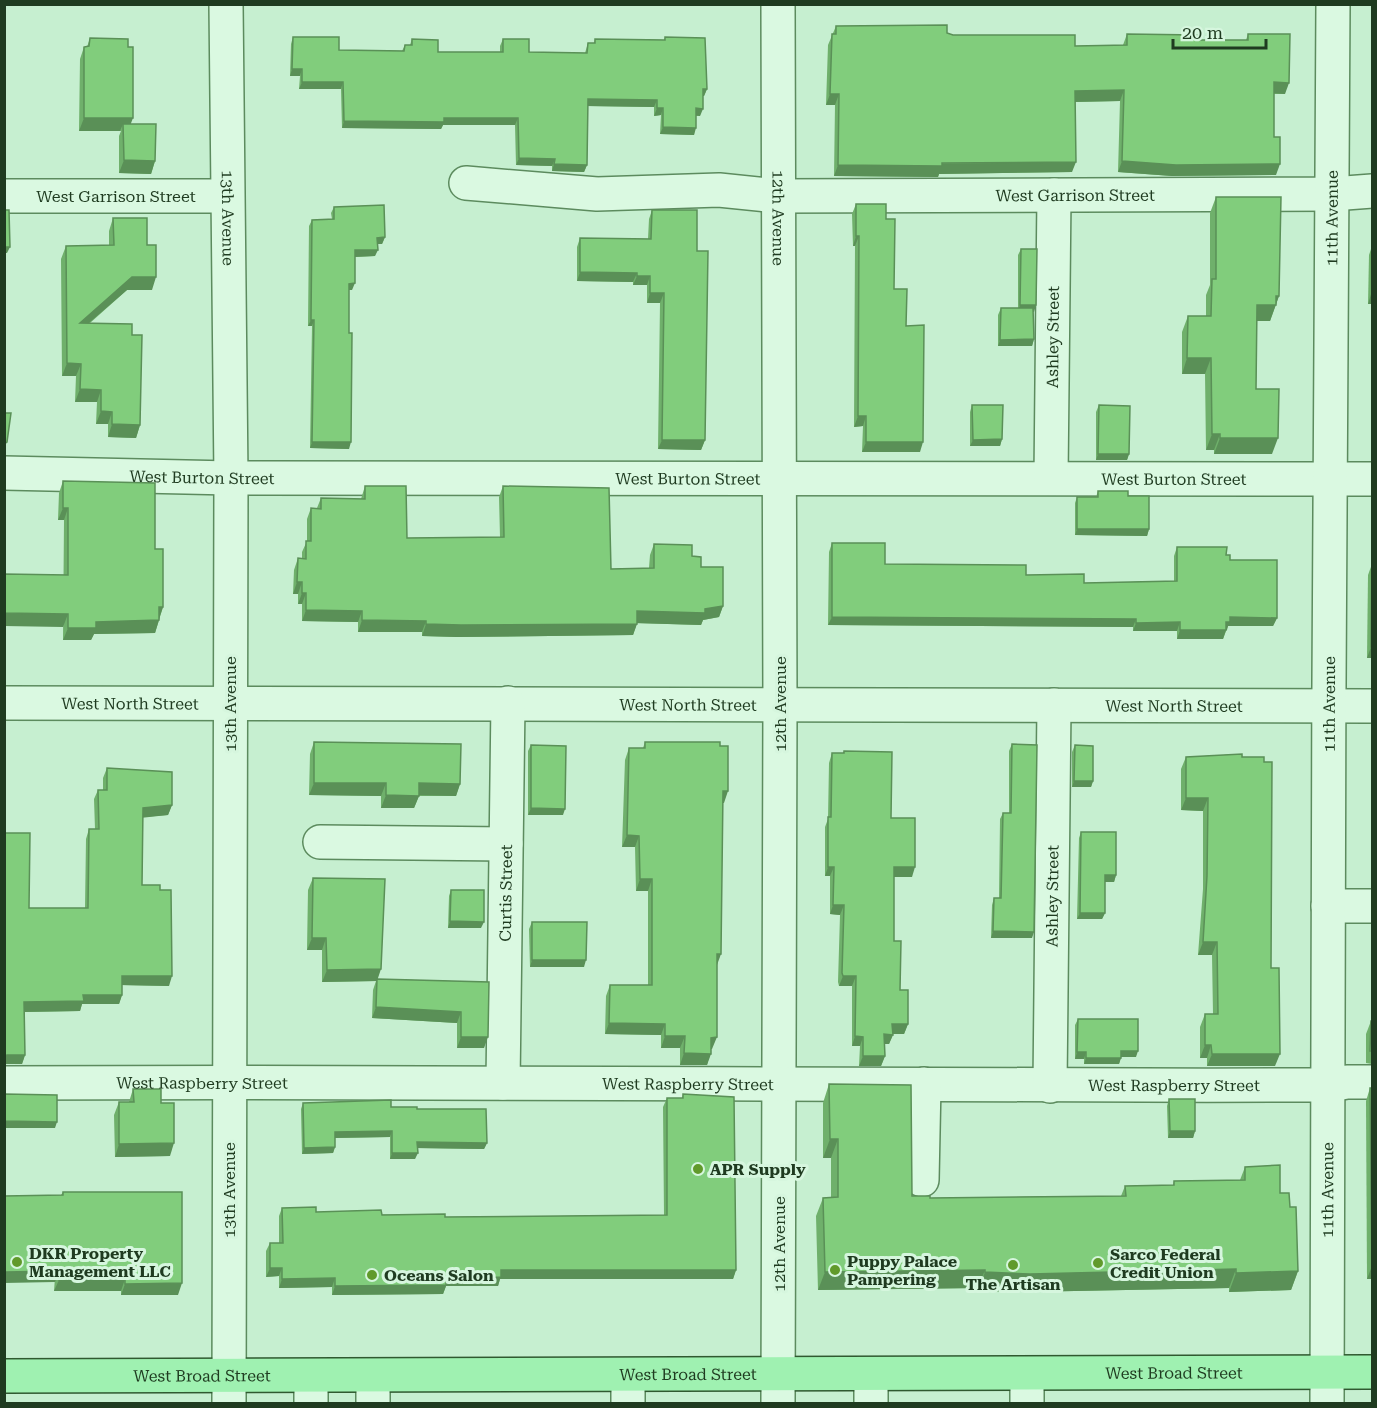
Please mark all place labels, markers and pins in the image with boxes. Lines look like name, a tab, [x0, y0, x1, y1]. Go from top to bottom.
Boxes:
place label: APR Supply	[710, 1160, 806, 1179]
marker: APR Supply	[691, 1162, 705, 1176]
place label: DKR Property Management LLC	[29, 1244, 171, 1281]
place label: Sarco Federal Credit Union	[1110, 1245, 1221, 1282]
place label: Puppy Palace Pampering	[847, 1252, 957, 1289]
marker: DKR Property Management LLC	[10, 1255, 24, 1269]
marker: Sarco Federal Credit Union	[1091, 1256, 1105, 1270]
marker: The Artisan	[1006, 1258, 1020, 1272]
marker: Puppy Palace Pampering	[828, 1263, 842, 1277]
place label: Oceans Salon	[384, 1266, 494, 1285]
marker: Oceans Salon	[365, 1268, 379, 1282]
place label: The Artisan	[965, 1275, 1061, 1294]

